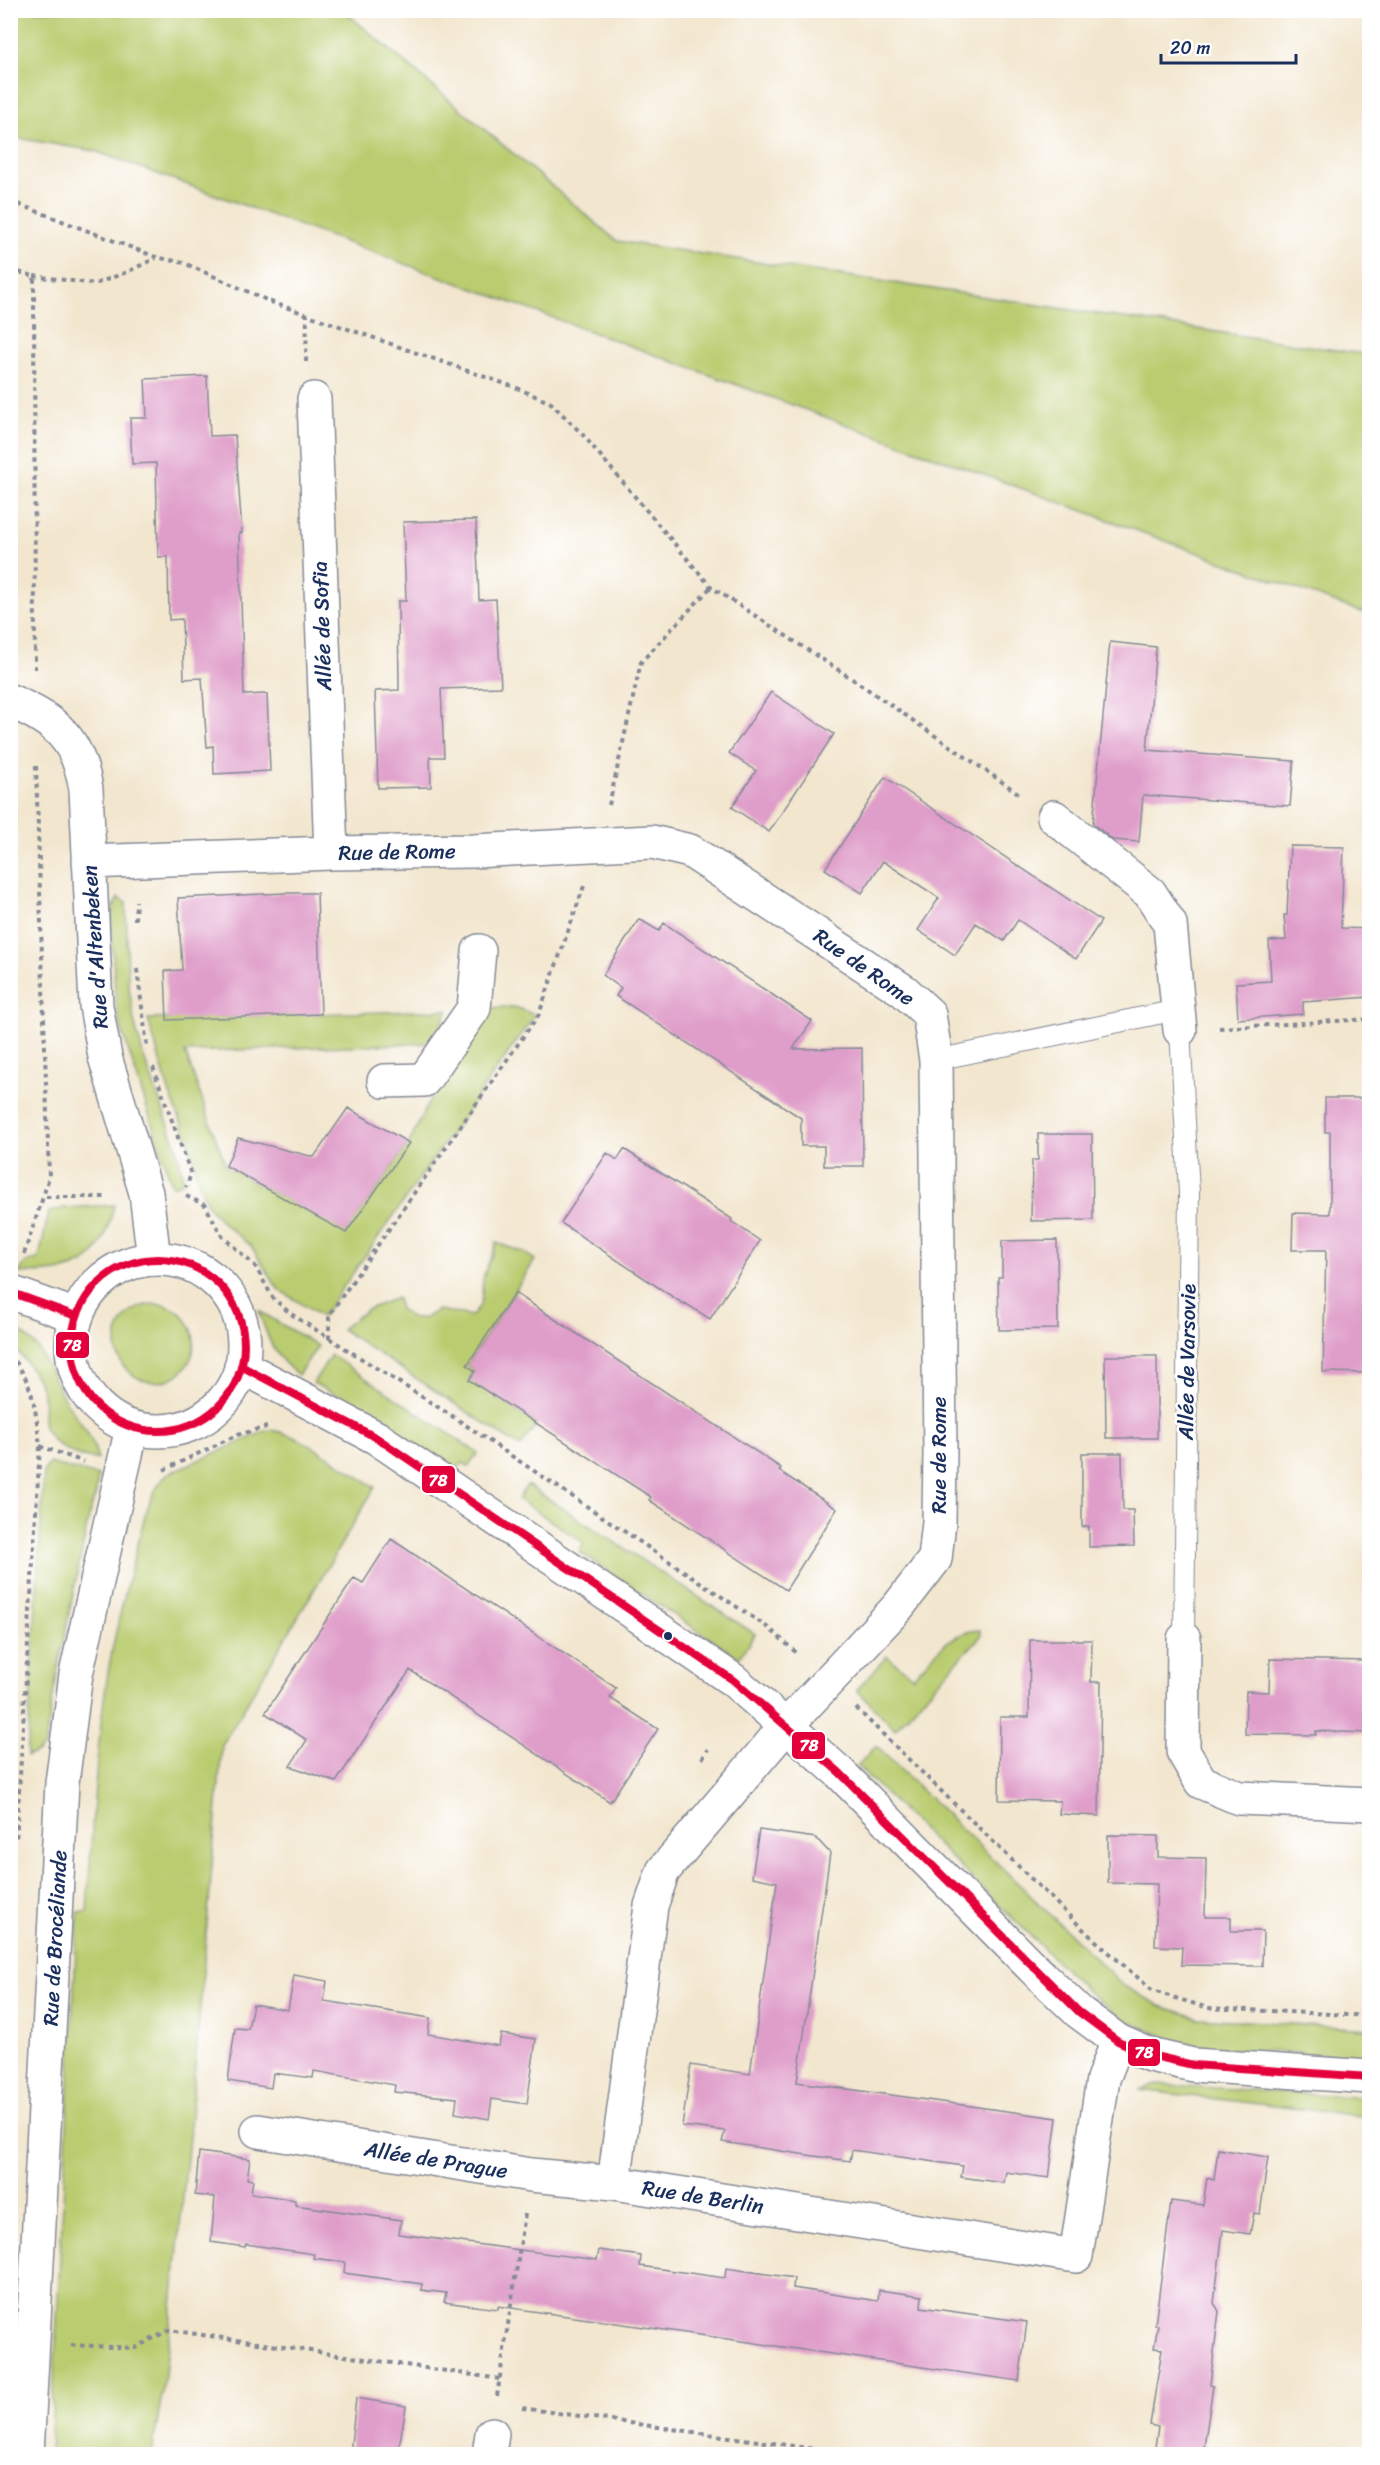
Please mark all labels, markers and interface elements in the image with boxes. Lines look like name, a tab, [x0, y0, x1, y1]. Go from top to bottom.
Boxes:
scale bar	[1161, 27, 1296, 65]
text: 20 m	[1170, 32, 1210, 64]
street label: Allée de Sofia	[301, 560, 343, 693]
street label: Rue de Rome	[338, 832, 456, 872]
street label: Rue d'Altenbeken	[70, 864, 120, 1030]
street label: Rue de Rome	[805, 918, 923, 1016]
street label: Allée de Varsovie	[1167, 1284, 1207, 1441]
line badge: 78	[55, 1331, 90, 1359]
text: 78	[63, 1331, 82, 1360]
street label: Rue de Rome	[920, 1396, 958, 1514]
line badge: 78	[421, 1465, 456, 1494]
text: 78	[429, 1466, 448, 1495]
unlabelled marker	[662, 1630, 674, 1642]
line badge: 78	[791, 1731, 826, 1760]
text: 78	[800, 1731, 819, 1760]
street label: Rue de Brocéliande	[31, 1849, 79, 2027]
line badge: 78	[1127, 2038, 1161, 2067]
text: 78	[1135, 2038, 1154, 2067]
street label: Allée de Prague	[361, 2130, 511, 2190]
street label: Rue de Berlin	[639, 2169, 767, 2225]

